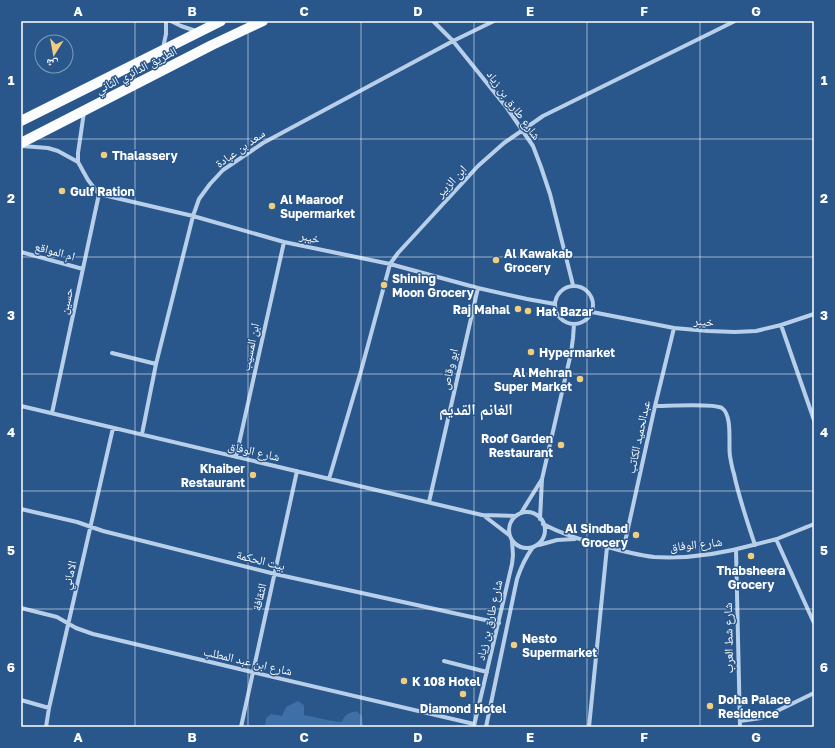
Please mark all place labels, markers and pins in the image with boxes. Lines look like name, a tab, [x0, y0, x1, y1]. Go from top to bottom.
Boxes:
place label: Thalassery	[112, 148, 179, 163]
marker: Thalassery	[99, 150, 109, 160]
place label: Gulf Ration	[70, 184, 135, 199]
marker: Gulf Ration	[57, 186, 67, 196]
place label: Al Maaroof Supermarket	[280, 192, 355, 221]
marker: Al Maaroof Supermarket	[267, 201, 277, 211]
place label: Al Kawakab Grocery	[504, 246, 573, 275]
marker: Al Kawakab Grocery	[491, 255, 501, 265]
place label: Shining Moon Grocery	[392, 271, 475, 300]
marker: Shining Moon Grocery	[379, 280, 389, 290]
place label: Raj Mahal	[453, 302, 510, 317]
marker: Raj Mahal	[513, 304, 523, 314]
place label: Hat Bazar	[536, 304, 593, 319]
marker: Hat Bazar	[523, 306, 533, 316]
place label: Hypermarket	[539, 345, 615, 360]
marker: Hypermarket	[526, 347, 536, 357]
place label: Al Mehran Super Market	[494, 365, 572, 394]
marker: Al Mehran Super Market	[575, 374, 585, 384]
place label: Roof Garden Restaurant	[481, 431, 553, 460]
marker: Roof Garden Restaurant	[556, 440, 566, 450]
place label: Khaiber Restaurant	[181, 461, 245, 490]
marker: Khaiber Restaurant	[248, 470, 258, 480]
place label: Al Sindbad Grocery	[565, 521, 629, 550]
marker: Al Sindbad Grocery	[631, 530, 641, 540]
marker: Thabsheera Grocery	[746, 551, 756, 561]
place label: Thabsheera Grocery	[716, 563, 786, 592]
place label: Nesto Supermarket	[522, 631, 597, 660]
marker: Nesto Supermarket	[509, 640, 519, 650]
place label: K 108 Hotel	[412, 674, 481, 689]
marker: K 108 Hotel	[399, 676, 409, 686]
marker: Diamond Hotel	[458, 689, 468, 699]
place label: Doha Palace Residence	[718, 692, 791, 721]
place label: Diamond Hotel	[420, 701, 506, 716]
marker: Doha Palace Residence	[705, 701, 715, 711]

